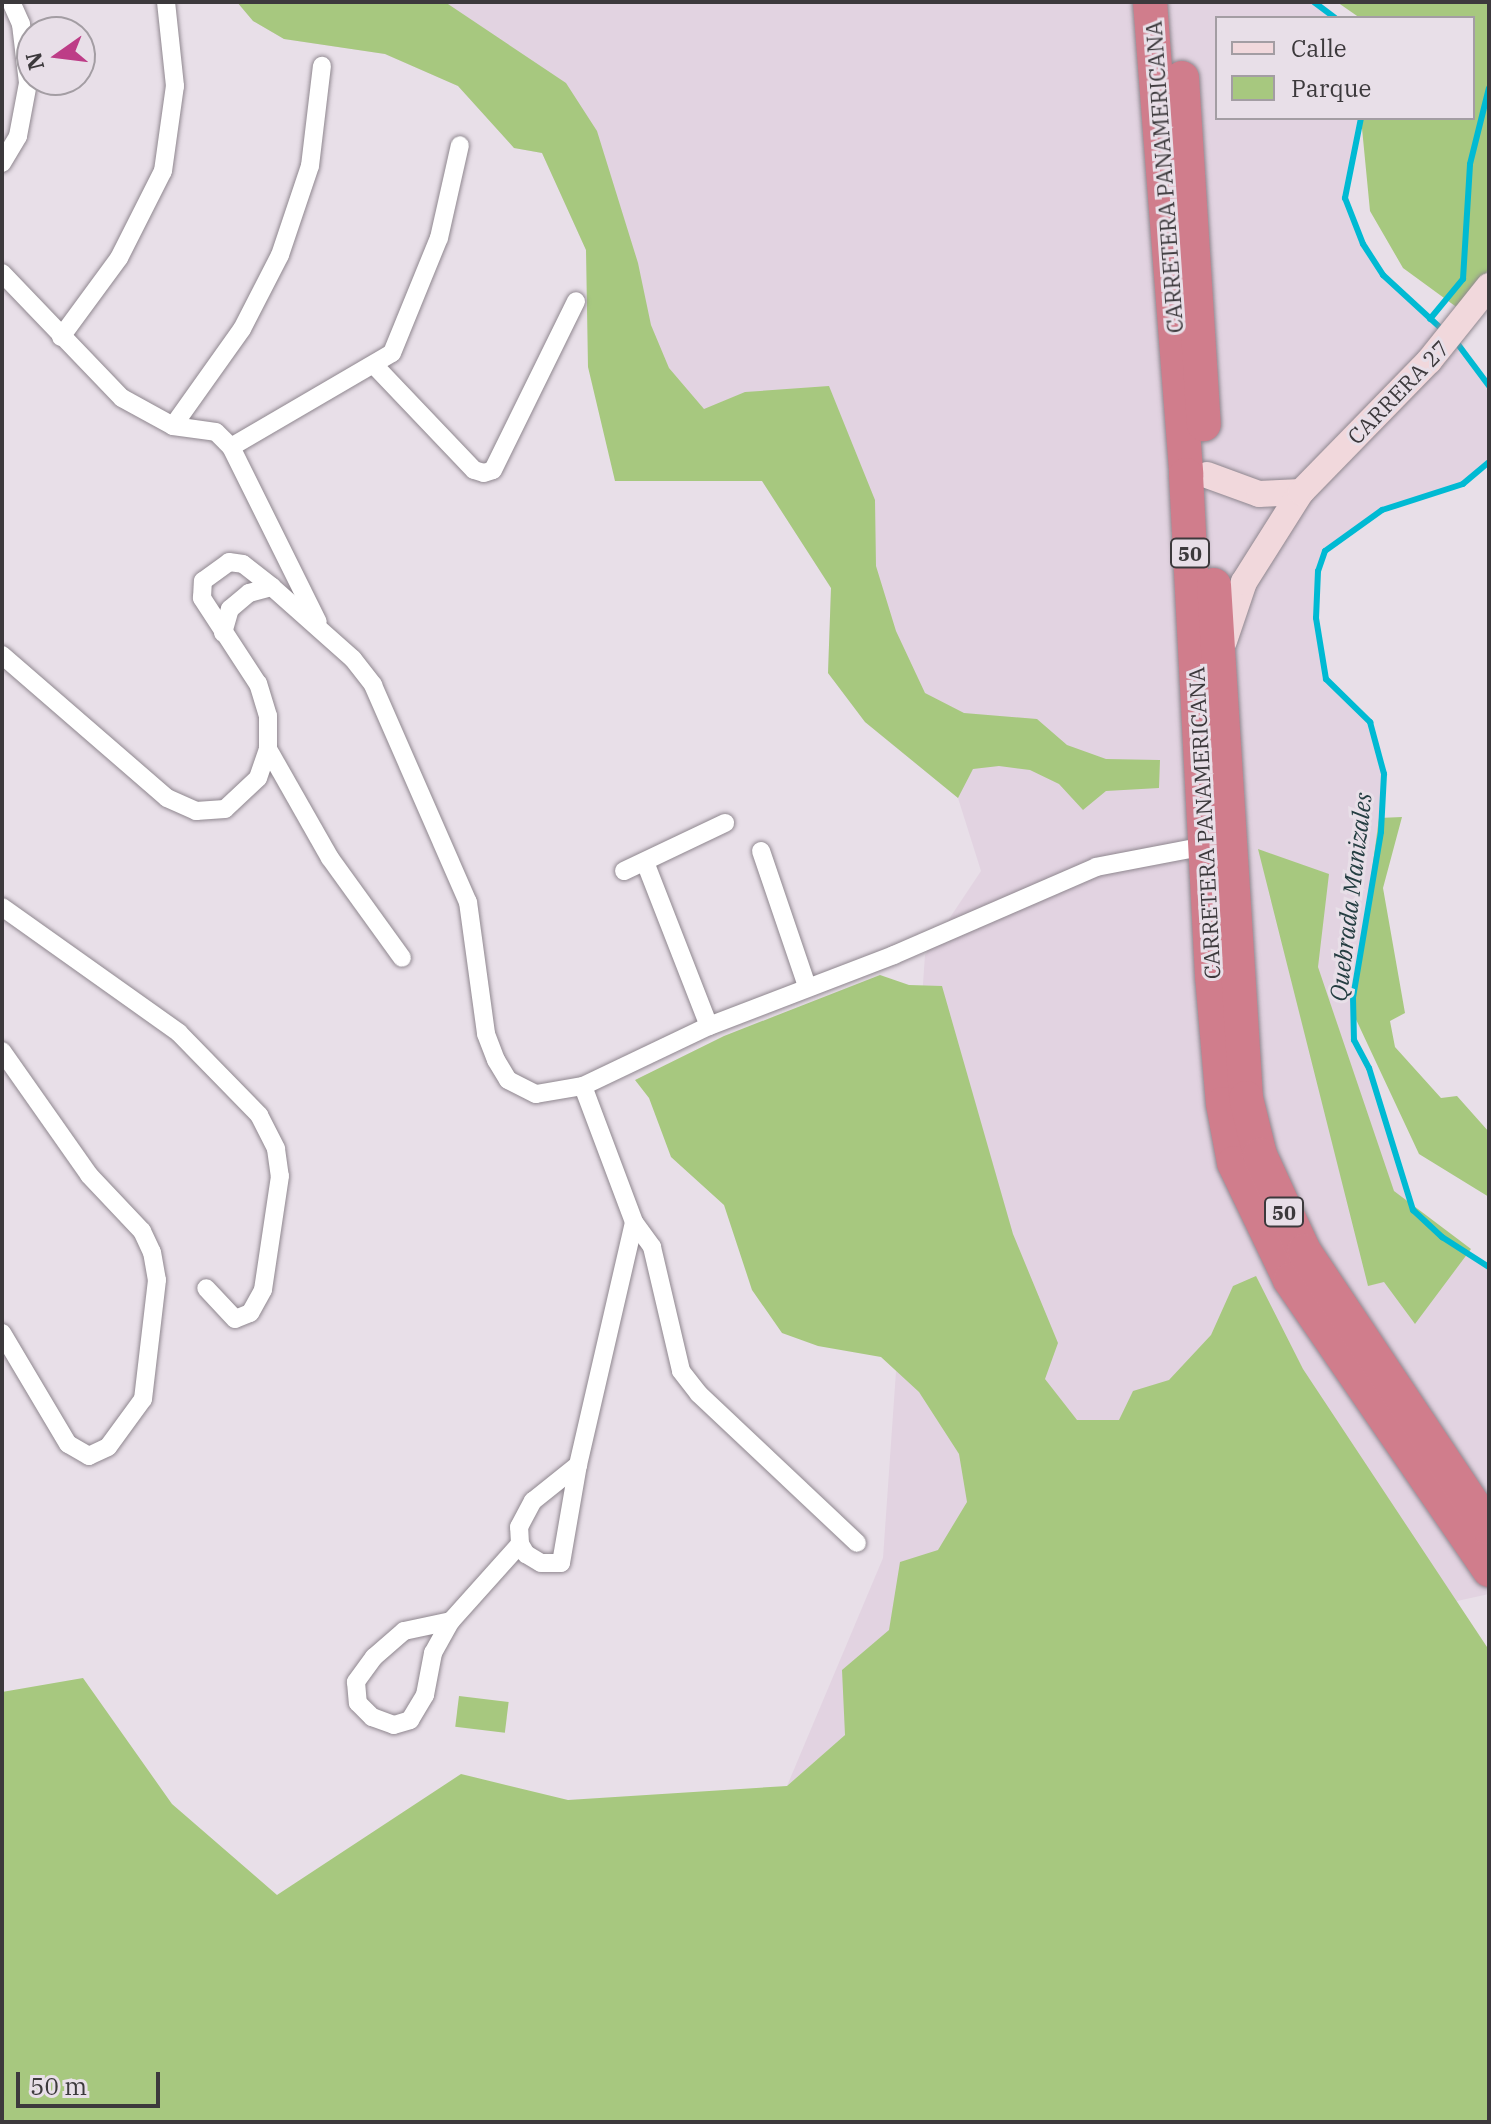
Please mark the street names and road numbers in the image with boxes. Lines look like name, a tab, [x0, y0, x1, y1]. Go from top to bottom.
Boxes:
street label: CARRETERA PANAMERICANA	[1140, 20, 1188, 334]
street label: CARRERA 27	[1342, 335, 1454, 449]
road number: 50	[1170, 537, 1210, 569]
street label: CARRETERA PANAMERICANA	[1183, 666, 1225, 980]
road number: 50	[1264, 1196, 1304, 1228]

